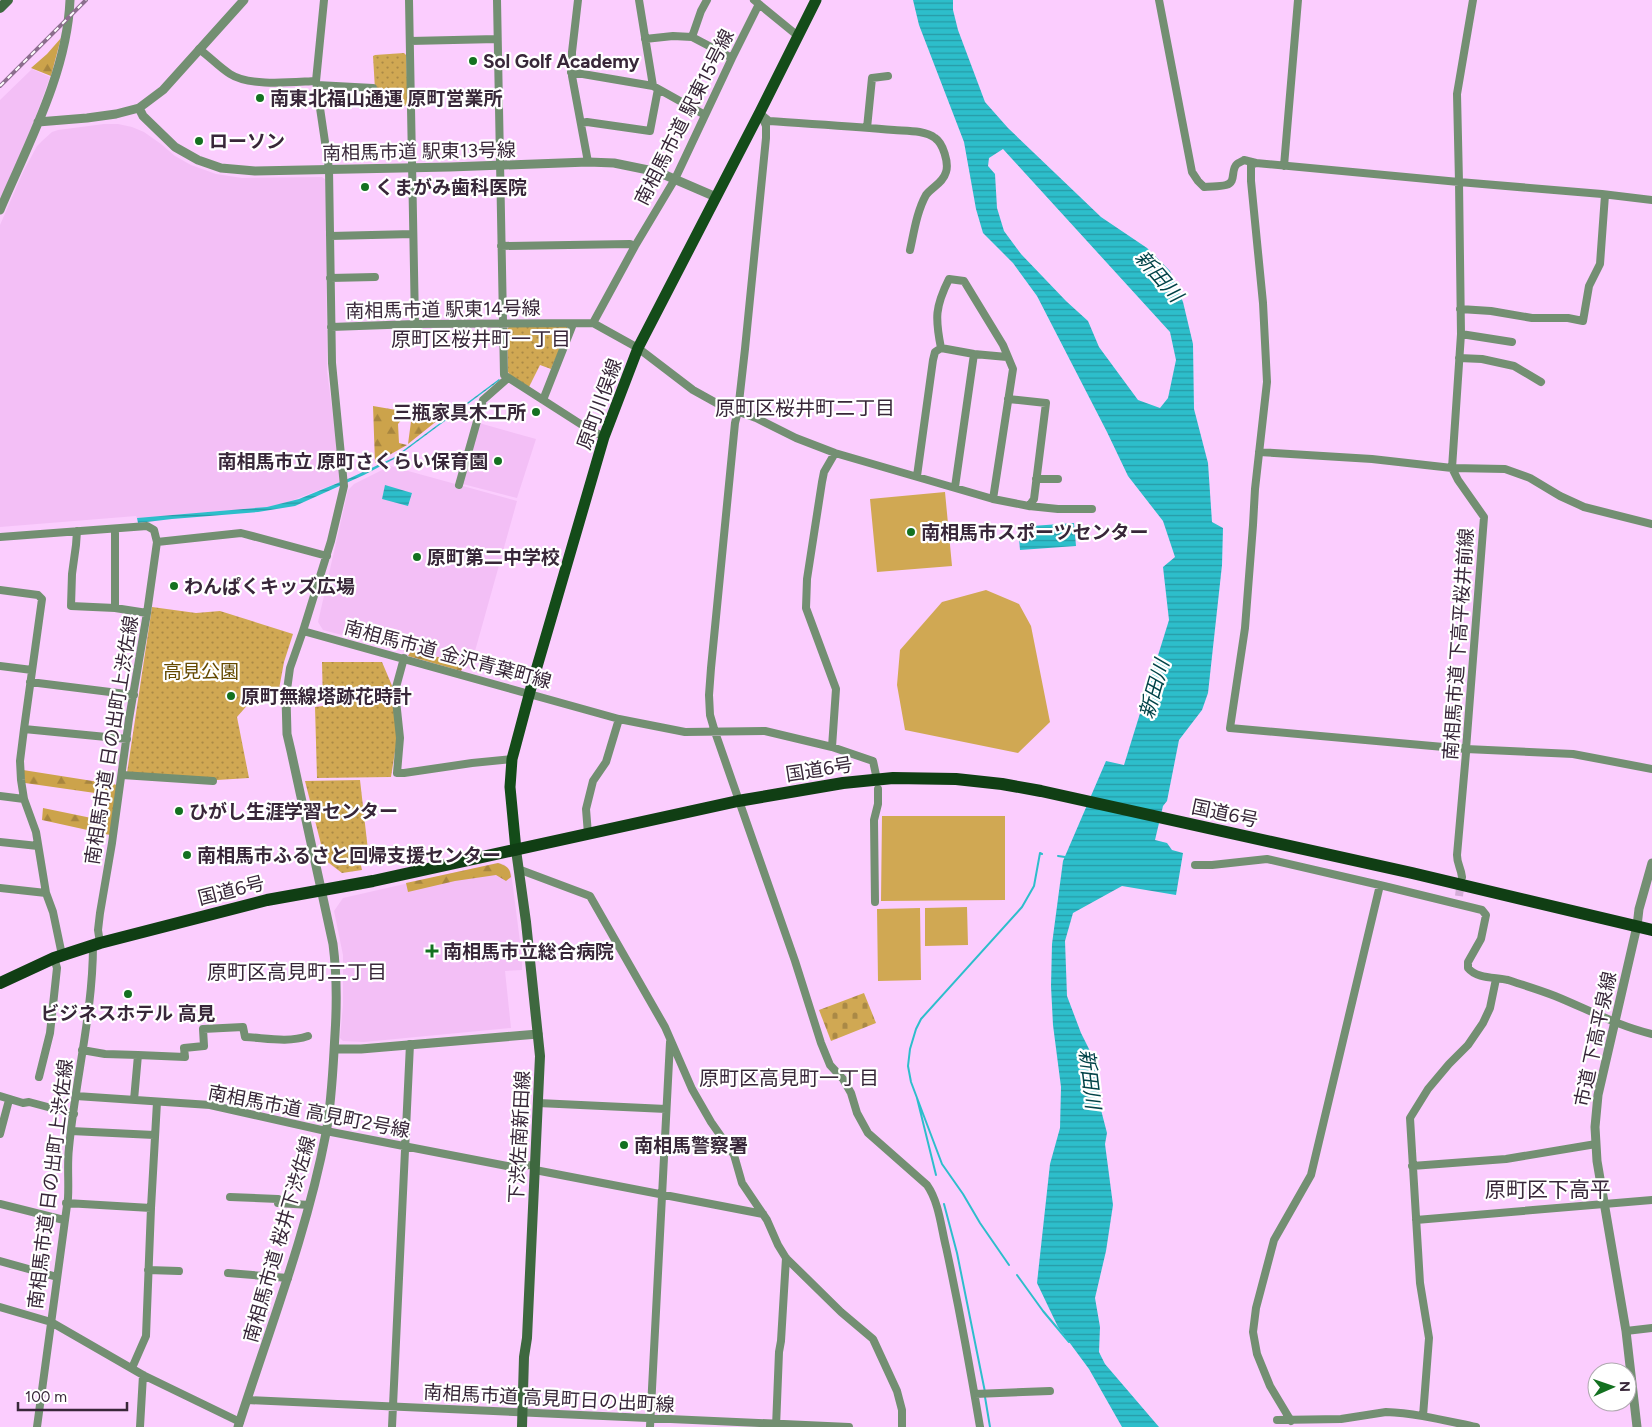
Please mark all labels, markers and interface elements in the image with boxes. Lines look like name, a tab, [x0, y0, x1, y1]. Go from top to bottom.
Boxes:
street label: 南相馬市道 駅東15号線	[630, 25, 739, 209]
place label: Sol Golf Academy	[483, 50, 640, 73]
marker: Sol Golf Academy	[467, 55, 479, 67]
place label: 南東北福山通運 原町営業所	[270, 87, 503, 110]
marker: 南東北福山通運 原町営業所	[254, 92, 266, 104]
place label: ローソン	[209, 130, 285, 153]
marker: ローソン	[193, 135, 205, 147]
street label: 南相馬市道 駅東13号線	[322, 138, 516, 165]
place label: くまがみ歯科医院	[375, 176, 527, 199]
marker: くまがみ歯科医院	[359, 181, 371, 193]
water label: 新田川	[1130, 245, 1189, 308]
street label: 南相馬市道 駅東14号線	[345, 296, 541, 323]
district label: 原町区桜井町一丁目	[391, 327, 571, 351]
street label: 原町川俣線	[572, 356, 627, 453]
district label: 原町区桜井町二丁目	[715, 396, 895, 420]
place label: 三瓶家具木工所	[393, 401, 526, 424]
marker: 三瓶家具木工所	[530, 406, 542, 418]
place label: 南相馬市立 原町さくらい保育園	[217, 450, 488, 473]
marker: 南相馬市立 原町さくらい保育園	[492, 455, 504, 467]
place label: 南相馬市スポーツセンター	[921, 521, 1149, 544]
marker: 南相馬市スポーツセンター	[905, 526, 917, 538]
street label: 南相馬市道 下高平桜井前線	[1439, 527, 1478, 761]
place label: 原町第二中学校	[427, 546, 560, 569]
marker: 原町第二中学校	[411, 551, 423, 563]
place label: わんぱくキッズ広場	[184, 575, 355, 598]
marker: わんぱくキッズ広場	[168, 580, 180, 592]
street label: 南相馬市道 日の出町上渋佐線	[80, 614, 143, 866]
street label: 南相馬市道 金沢青葉町線	[342, 616, 554, 693]
water label: 新田川	[1134, 655, 1174, 721]
park label: 高見公園	[163, 660, 239, 683]
place label: 原町無線塔跡花時計	[241, 685, 412, 708]
marker: 原町無線塔跡花時計	[225, 690, 237, 702]
street label: 国道6号	[784, 753, 854, 786]
street label: 国道6号	[1189, 795, 1260, 832]
place label: ひがし生涯学習センター	[189, 800, 398, 823]
marker: ひがし生涯学習センター	[173, 805, 185, 817]
place label: 南相馬市ふるさと回帰支援センター	[197, 844, 501, 867]
marker: 南相馬市ふるさと回帰支援センター	[181, 849, 193, 861]
street label: 国道6号	[195, 871, 267, 910]
place label: 南相馬市立総合病院	[443, 940, 614, 963]
marker: 南相馬市立総合病院	[425, 944, 439, 958]
district label: 原町区高見町二丁目	[207, 960, 387, 984]
street label: 市道 下高平泉線	[1570, 969, 1621, 1109]
marker: ビジネスホテル 高見	[122, 988, 134, 1000]
place label: ビジネスホテル 高見	[40, 1002, 216, 1025]
water label: 新田川	[1074, 1048, 1106, 1112]
street label: 南相馬市道 日の出町上渋佐線	[24, 1058, 77, 1310]
district label: 原町区高見町一丁目	[699, 1066, 879, 1090]
street label: 下渋佐南新田線	[505, 1070, 534, 1204]
street label: 南相馬市道 高見町2号線	[206, 1081, 412, 1142]
street label: 南相馬市道 桜井下渋佐線	[239, 1133, 320, 1345]
place label: 南相馬警察署	[634, 1134, 748, 1157]
marker: 南相馬警察署	[618, 1139, 630, 1151]
district label: 原町区下高平	[1485, 1177, 1611, 1202]
north arrow	[1587, 1362, 1637, 1412]
scale bar	[18, 1380, 126, 1412]
street label: 南相馬市道 高見町日の出町線	[423, 1380, 675, 1417]
text: N	[1616, 1381, 1633, 1392]
text: 100 m	[25, 1388, 67, 1406]

